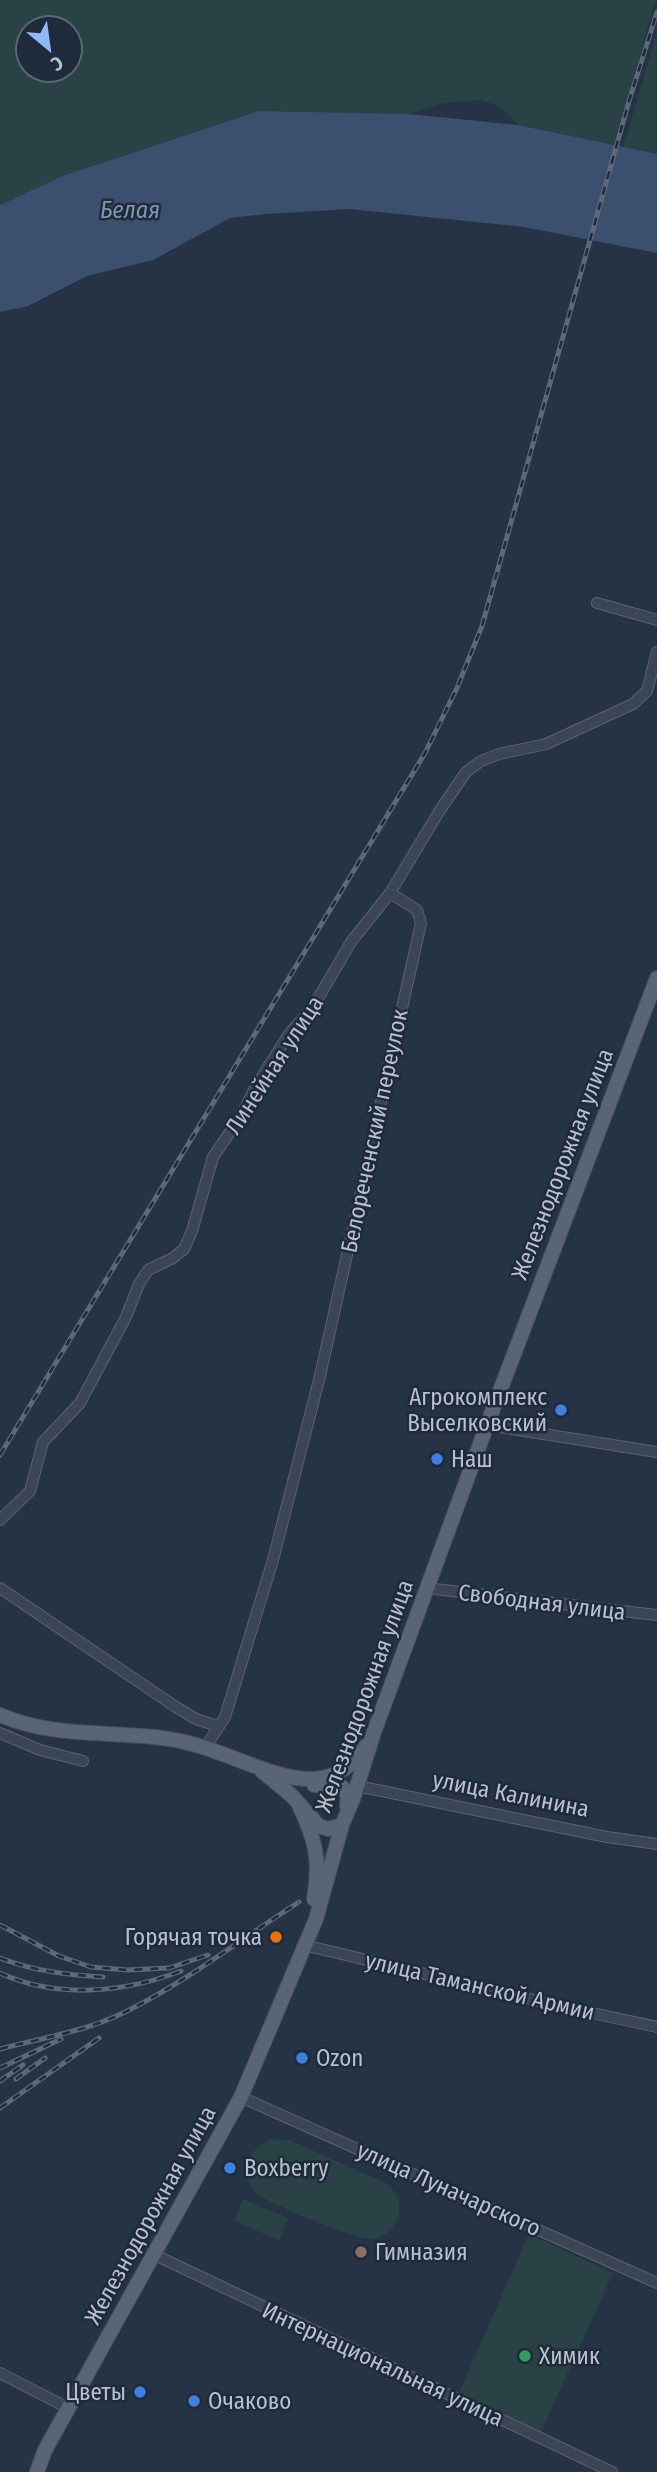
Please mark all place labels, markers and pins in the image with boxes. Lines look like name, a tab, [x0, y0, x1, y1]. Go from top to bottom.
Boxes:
place label: Агрокомплекс Выселковский	[407, 1383, 547, 1437]
marker: Агрокомплекс Выселковский	[553, 1402, 569, 1418]
place label: Наш	[451, 1445, 493, 1473]
marker: Наш	[429, 1451, 445, 1467]
place label: Горячая точка	[125, 1923, 262, 1951]
marker: Горячая точка	[268, 1929, 284, 1945]
place label: Ozon	[316, 2044, 363, 2072]
marker: Ozon	[294, 2050, 310, 2066]
place label: Boxberry	[244, 2154, 329, 2182]
marker: Boxberry	[222, 2160, 238, 2176]
place label: Гимназия	[375, 2238, 468, 2266]
marker: Гимназия	[353, 2244, 369, 2260]
place label: Химик	[539, 2342, 600, 2370]
marker: Химик	[517, 2348, 533, 2364]
place label: Цветы	[65, 2378, 126, 2406]
marker: Цветы	[132, 2384, 148, 2400]
place label: Очаково	[208, 2387, 291, 2415]
marker: Очаково	[186, 2393, 202, 2409]

